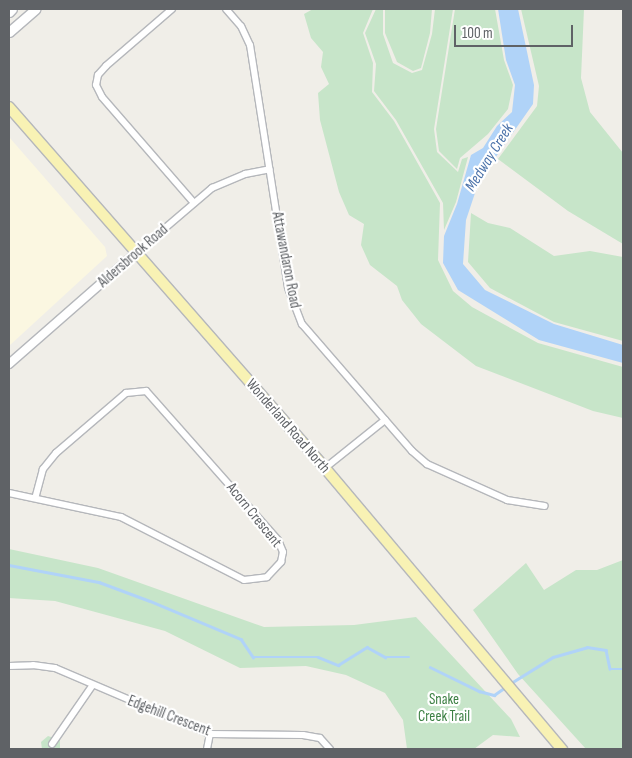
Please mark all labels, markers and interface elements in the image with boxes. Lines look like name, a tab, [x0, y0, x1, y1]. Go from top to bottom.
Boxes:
scale bar	[457, 15, 576, 47]
text: 100 m	[462, 24, 493, 43]
water label: Medway Creek	[462, 121, 518, 195]
street label: Attawandaron Road	[268, 210, 304, 310]
street label: Aldersbrook Road	[94, 221, 172, 291]
street label: Wonderland Road North	[242, 375, 334, 477]
street label: Acorn Crescent	[223, 479, 285, 551]
park label: Snake Creek Trail	[418, 690, 470, 725]
street label: Edgehill Crescent	[125, 692, 213, 740]

